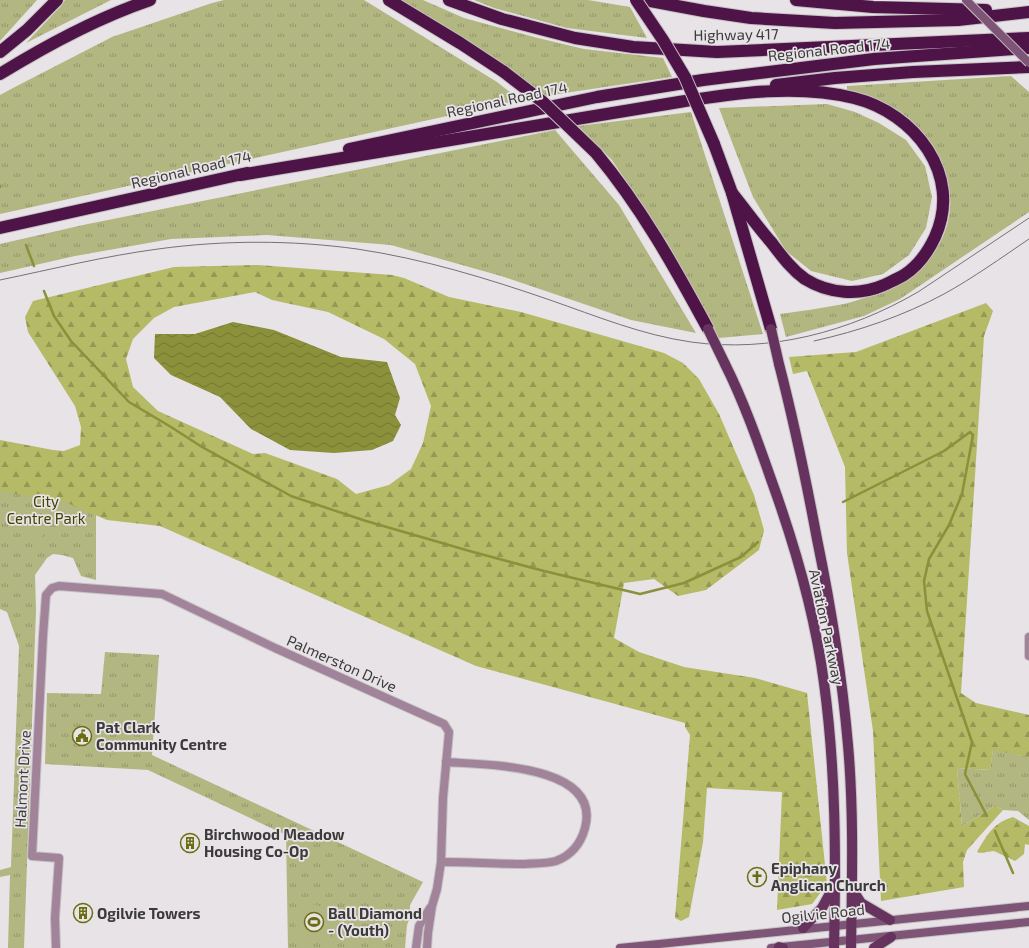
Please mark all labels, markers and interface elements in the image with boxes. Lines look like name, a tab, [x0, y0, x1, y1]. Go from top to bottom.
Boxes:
street label: Highway 417	[693, 24, 779, 44]
street label: Regional Road 174	[767, 34, 891, 64]
street label: Regional Road 174	[445, 77, 569, 121]
street label: Regional Road 174	[129, 146, 253, 192]
park label: City Centre Park	[7, 492, 86, 527]
street label: Aviation Parkway	[806, 567, 848, 687]
street label: Palmerston Drive	[284, 631, 400, 695]
place label: Pat Clark Community Centre	[96, 718, 227, 754]
public building icon: Pat Clark Community Centre	[71, 725, 93, 747]
street label: Halmont Drive	[10, 730, 34, 828]
place label: Birchwood Meadow Housing Co-Op	[204, 825, 345, 860]
building icon: Birchwood Meadow Housing Co-Op	[179, 832, 201, 854]
place label: Epiphany Anglican Church	[771, 859, 886, 894]
church icon: Epiphany Anglican Church	[746, 866, 768, 888]
street label: Ogilvie Road	[780, 900, 866, 926]
building icon: Ogilvie Towers	[72, 902, 94, 924]
place label: Ogilvie Towers	[97, 904, 201, 922]
place label: Ball Diamond - (Youth)	[328, 904, 422, 939]
sports icon: Ball Diamond - (Youth)	[303, 911, 325, 933]

